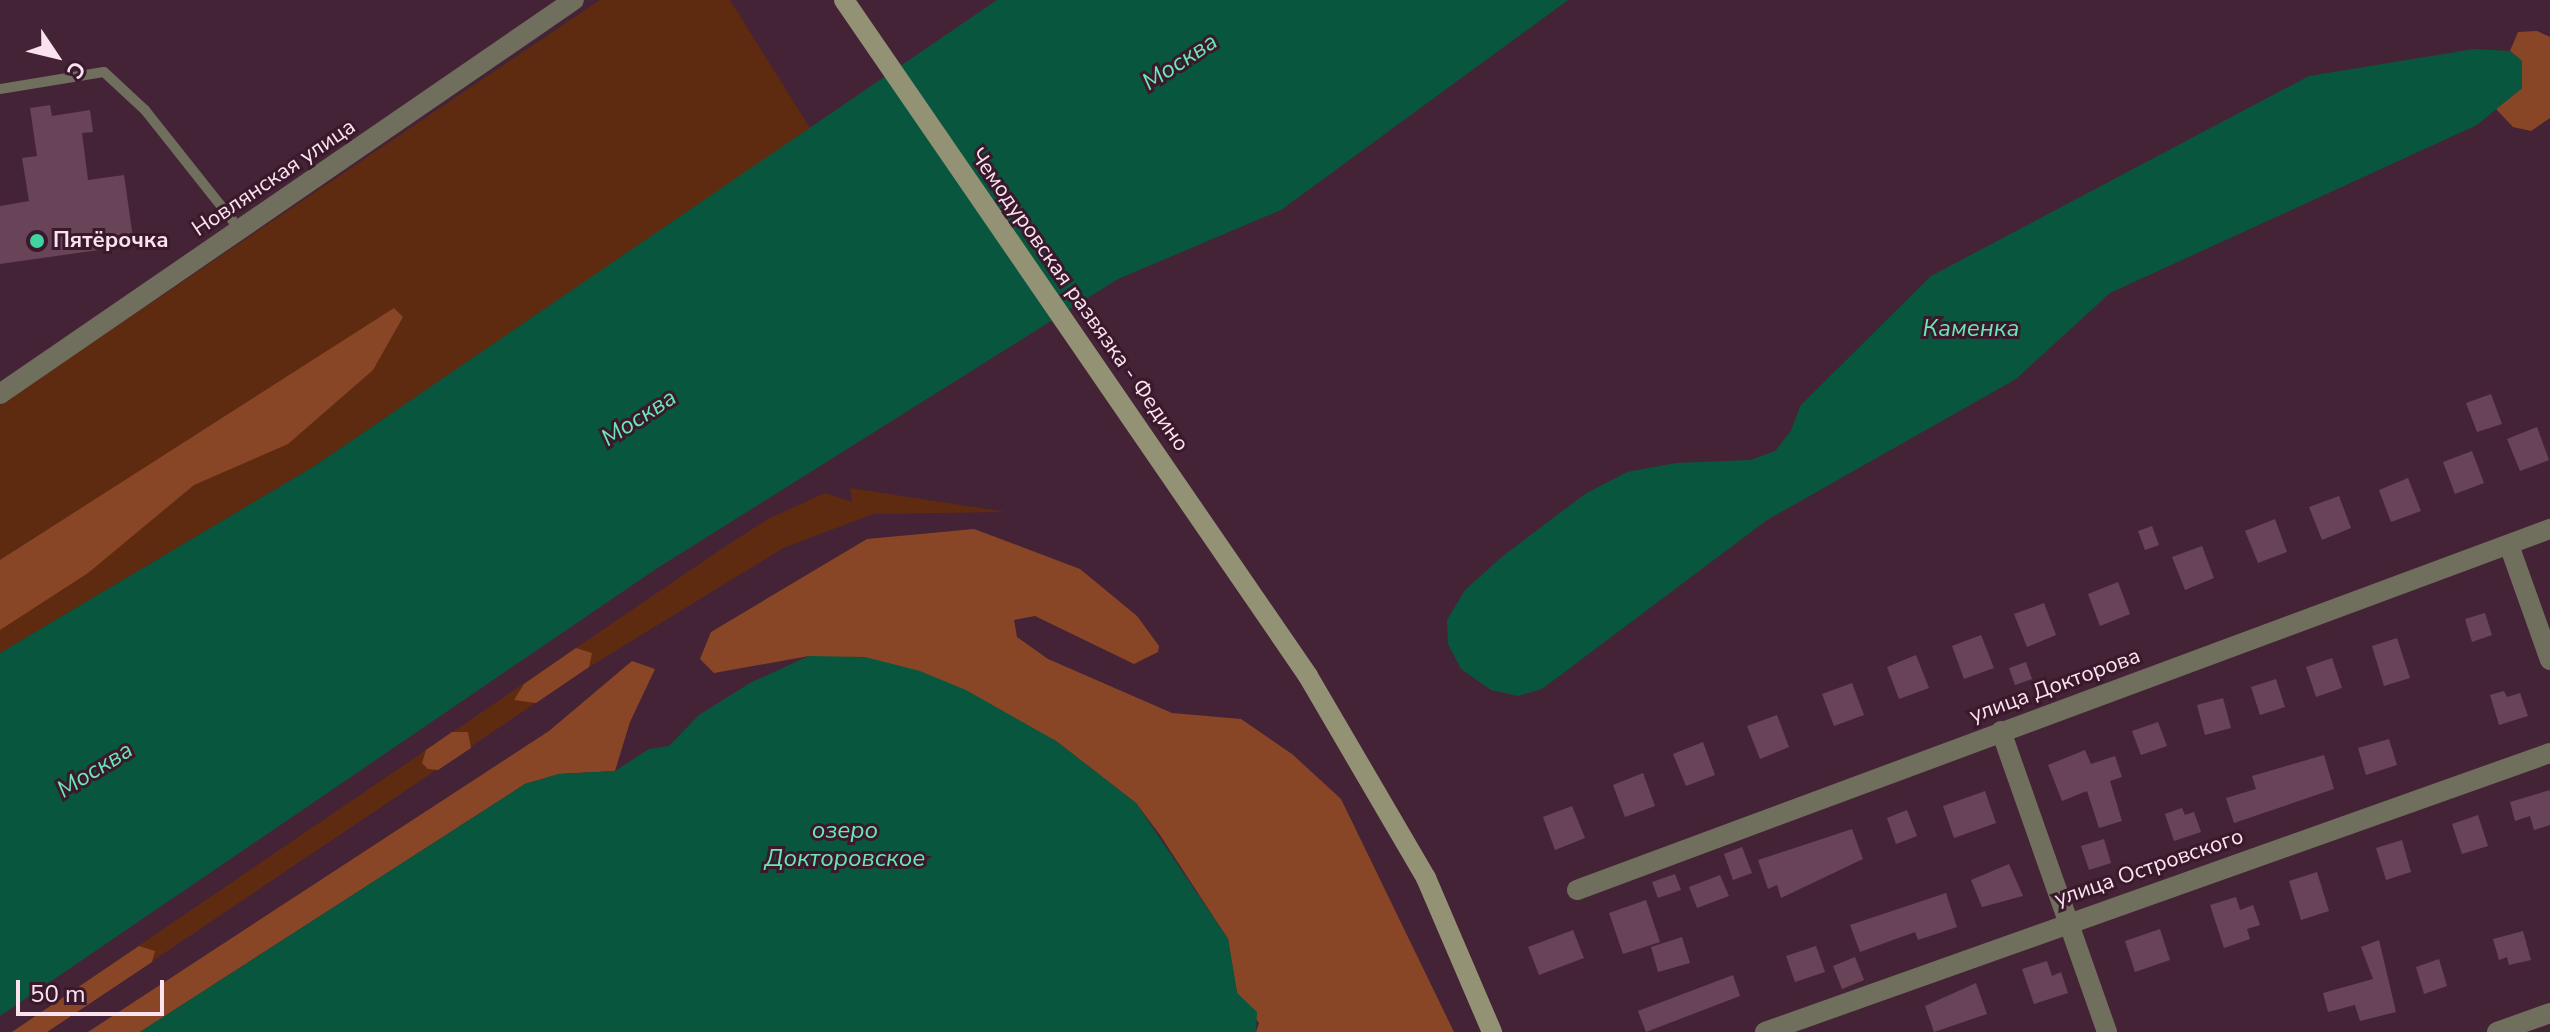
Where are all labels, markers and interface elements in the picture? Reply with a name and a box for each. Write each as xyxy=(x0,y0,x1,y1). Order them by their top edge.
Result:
north arrow xyxy=(16,16,96,96)
water label: Москва xyxy=(1137,27,1223,97)
text: С xyxy=(59,55,92,84)
street label: Новлянская улица xyxy=(187,114,361,242)
street label: Чемодуровская развязка - Федино xyxy=(964,143,1194,457)
place label: Пятёрочка xyxy=(53,228,168,254)
marker: Пятёрочка xyxy=(28,232,46,250)
water label: Каменка xyxy=(1923,315,2019,343)
water label: Москва xyxy=(596,383,682,453)
street label: улица Докторова xyxy=(1966,643,2144,729)
water label: Москва xyxy=(52,735,138,805)
water label: озеро Докторовское xyxy=(765,817,925,873)
street label: улица Островского xyxy=(2051,823,2247,913)
scale bar xyxy=(20,964,168,1014)
text: 50 m xyxy=(30,978,86,1010)

